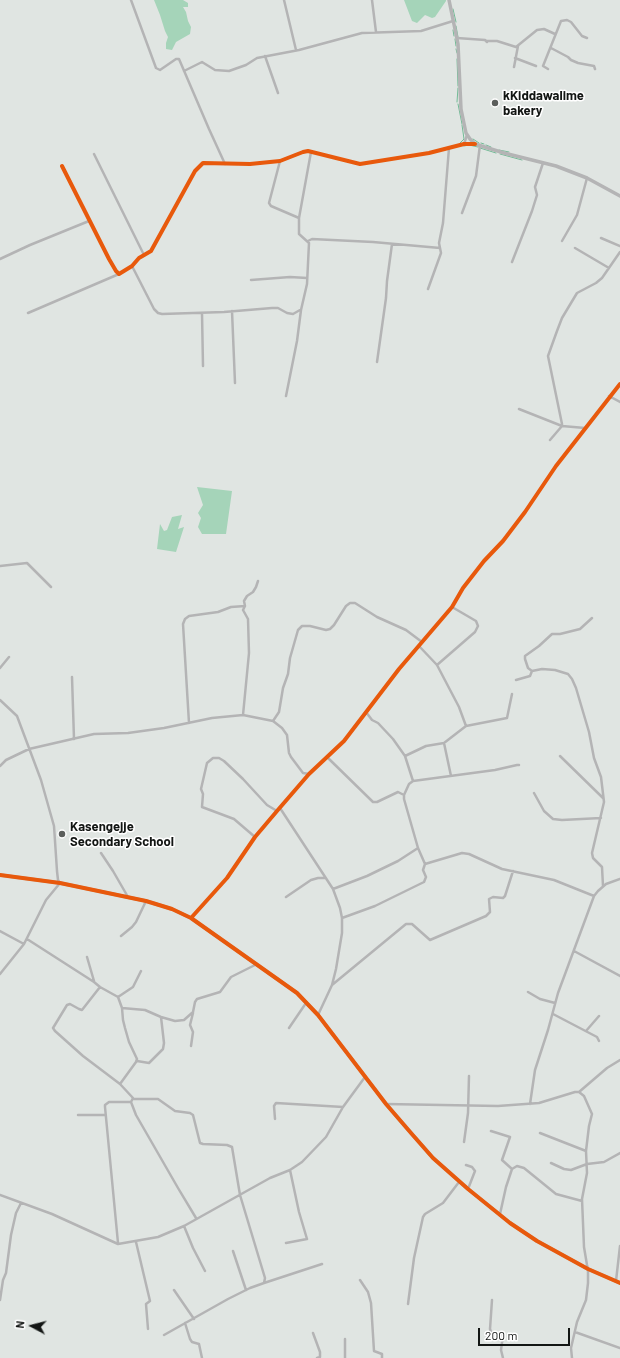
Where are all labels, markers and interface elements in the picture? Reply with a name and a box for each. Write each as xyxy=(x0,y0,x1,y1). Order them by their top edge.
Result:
place label: kKiddawalime bakery xyxy=(503,88,584,119)
marker: kKiddawalime bakery xyxy=(490,98,500,108)
place label: Kasengejje Secondary School xyxy=(70,819,174,850)
marker: Kasengejje Secondary School xyxy=(57,829,67,839)
north arrow xyxy=(12,1306,52,1346)
text: N xyxy=(13,1320,26,1329)
scale bar xyxy=(480,1320,572,1346)
text: 200 m xyxy=(485,1328,517,1342)

